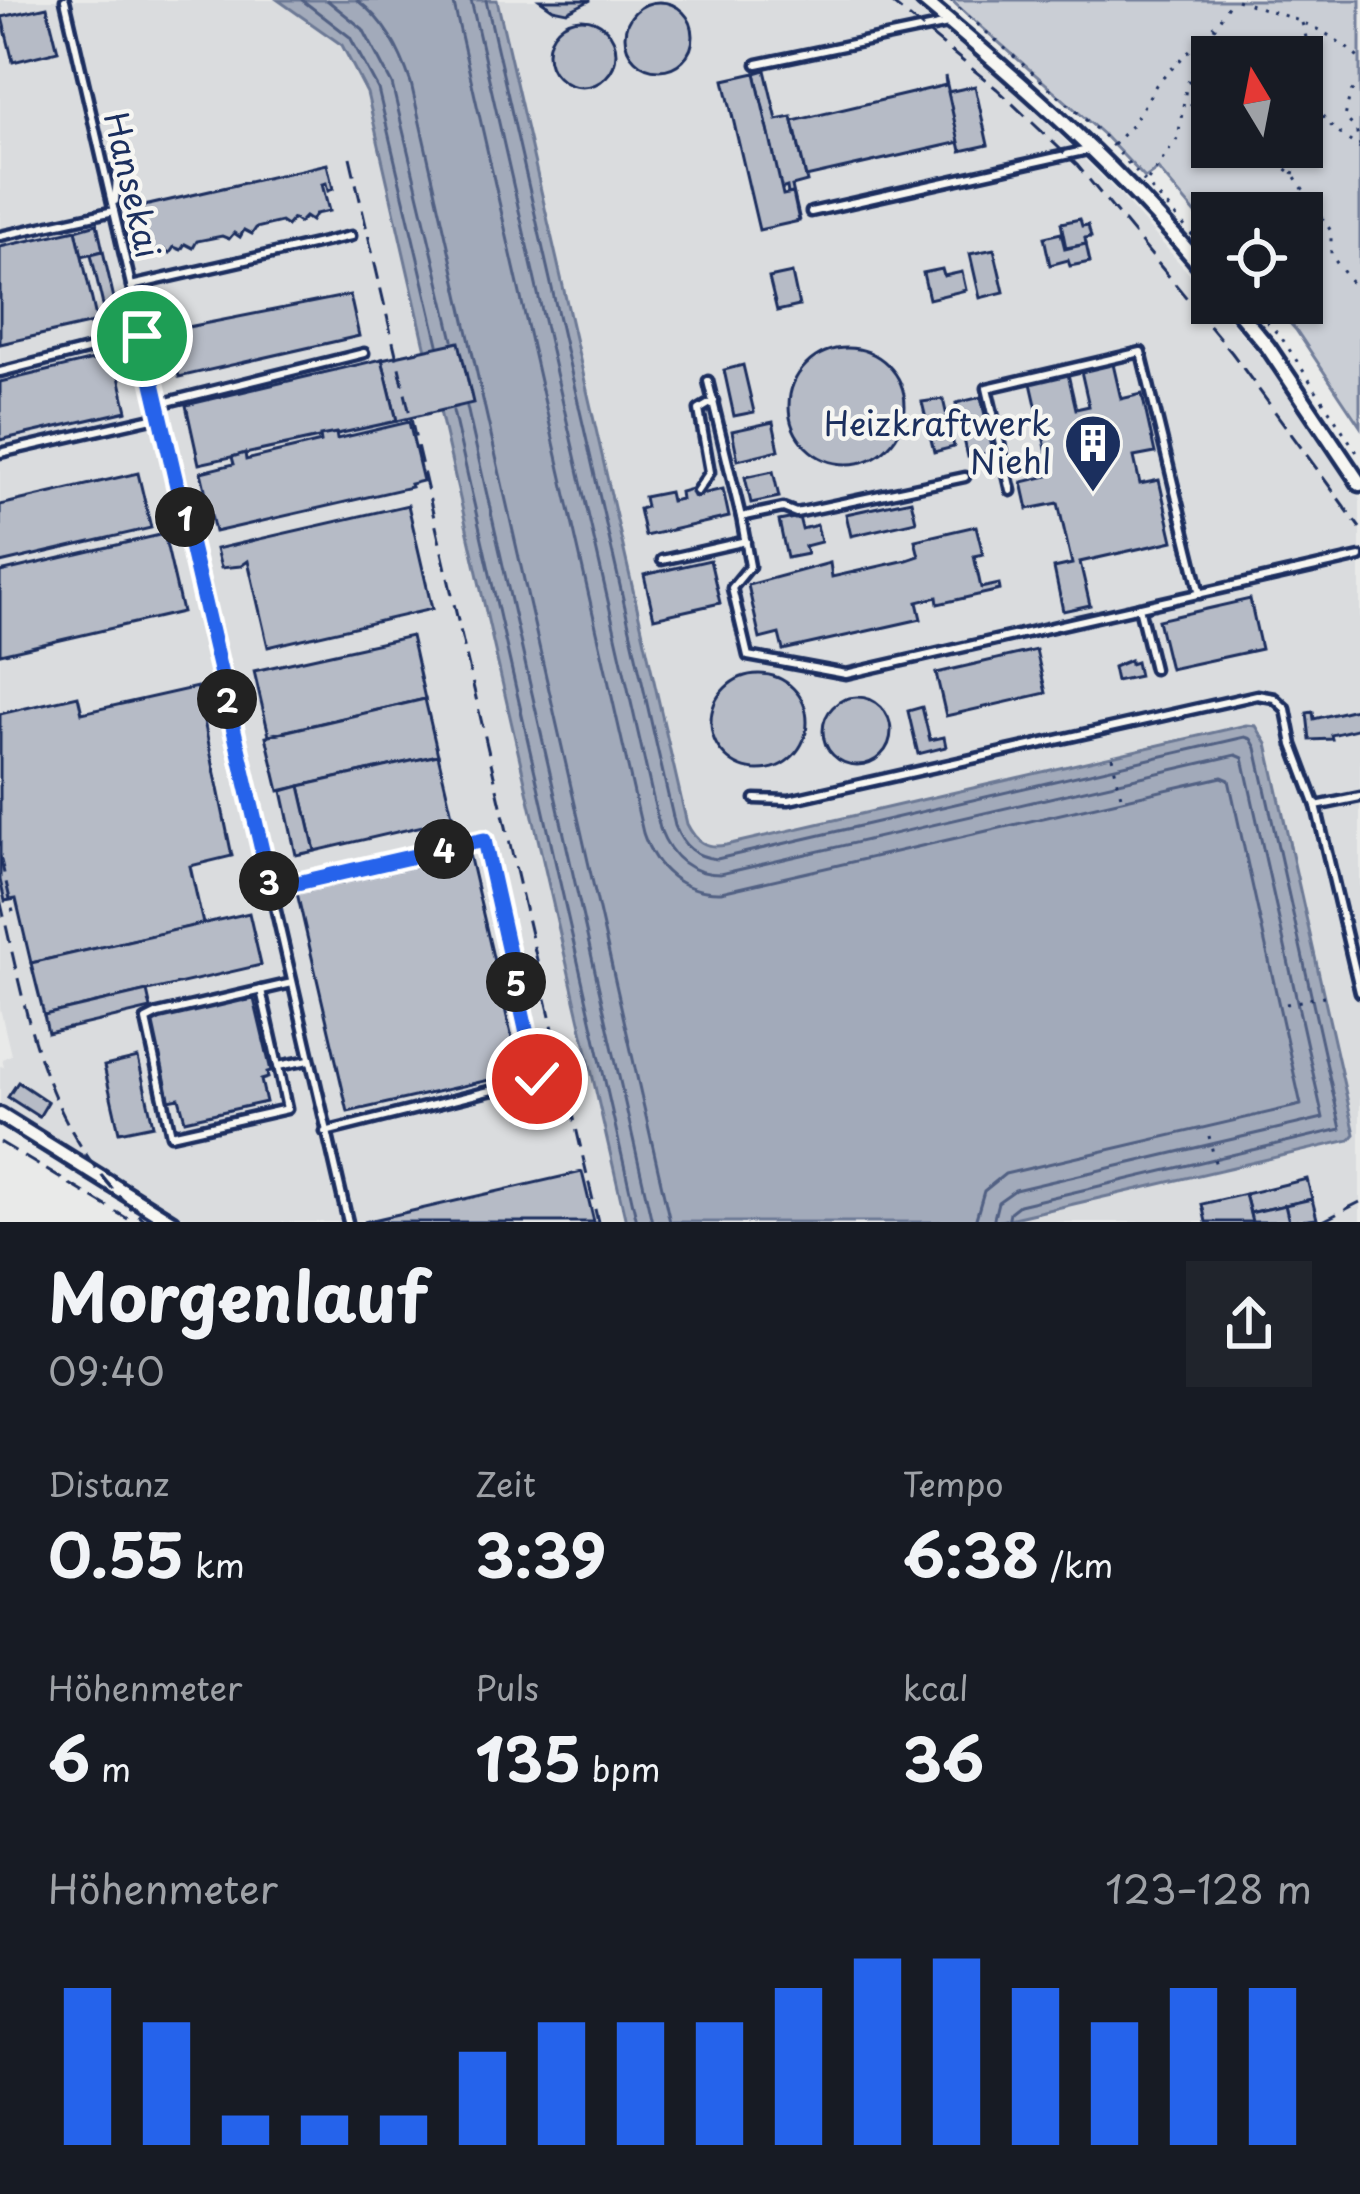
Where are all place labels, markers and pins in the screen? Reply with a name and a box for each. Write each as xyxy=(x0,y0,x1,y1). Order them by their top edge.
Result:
pin xyxy=(91,285,193,387)
place label: Heizkraftwerk Niehl xyxy=(824,397,1051,485)
building icon: Heizkraftwerk Niehl xyxy=(1062,412,1124,494)
pin: 1 xyxy=(155,487,215,547)
pin: 2 xyxy=(197,669,257,729)
pin: 4 xyxy=(414,819,474,879)
pin: 3 xyxy=(239,851,299,911)
pin: 5 xyxy=(486,952,546,1012)
pin xyxy=(486,1028,588,1130)

